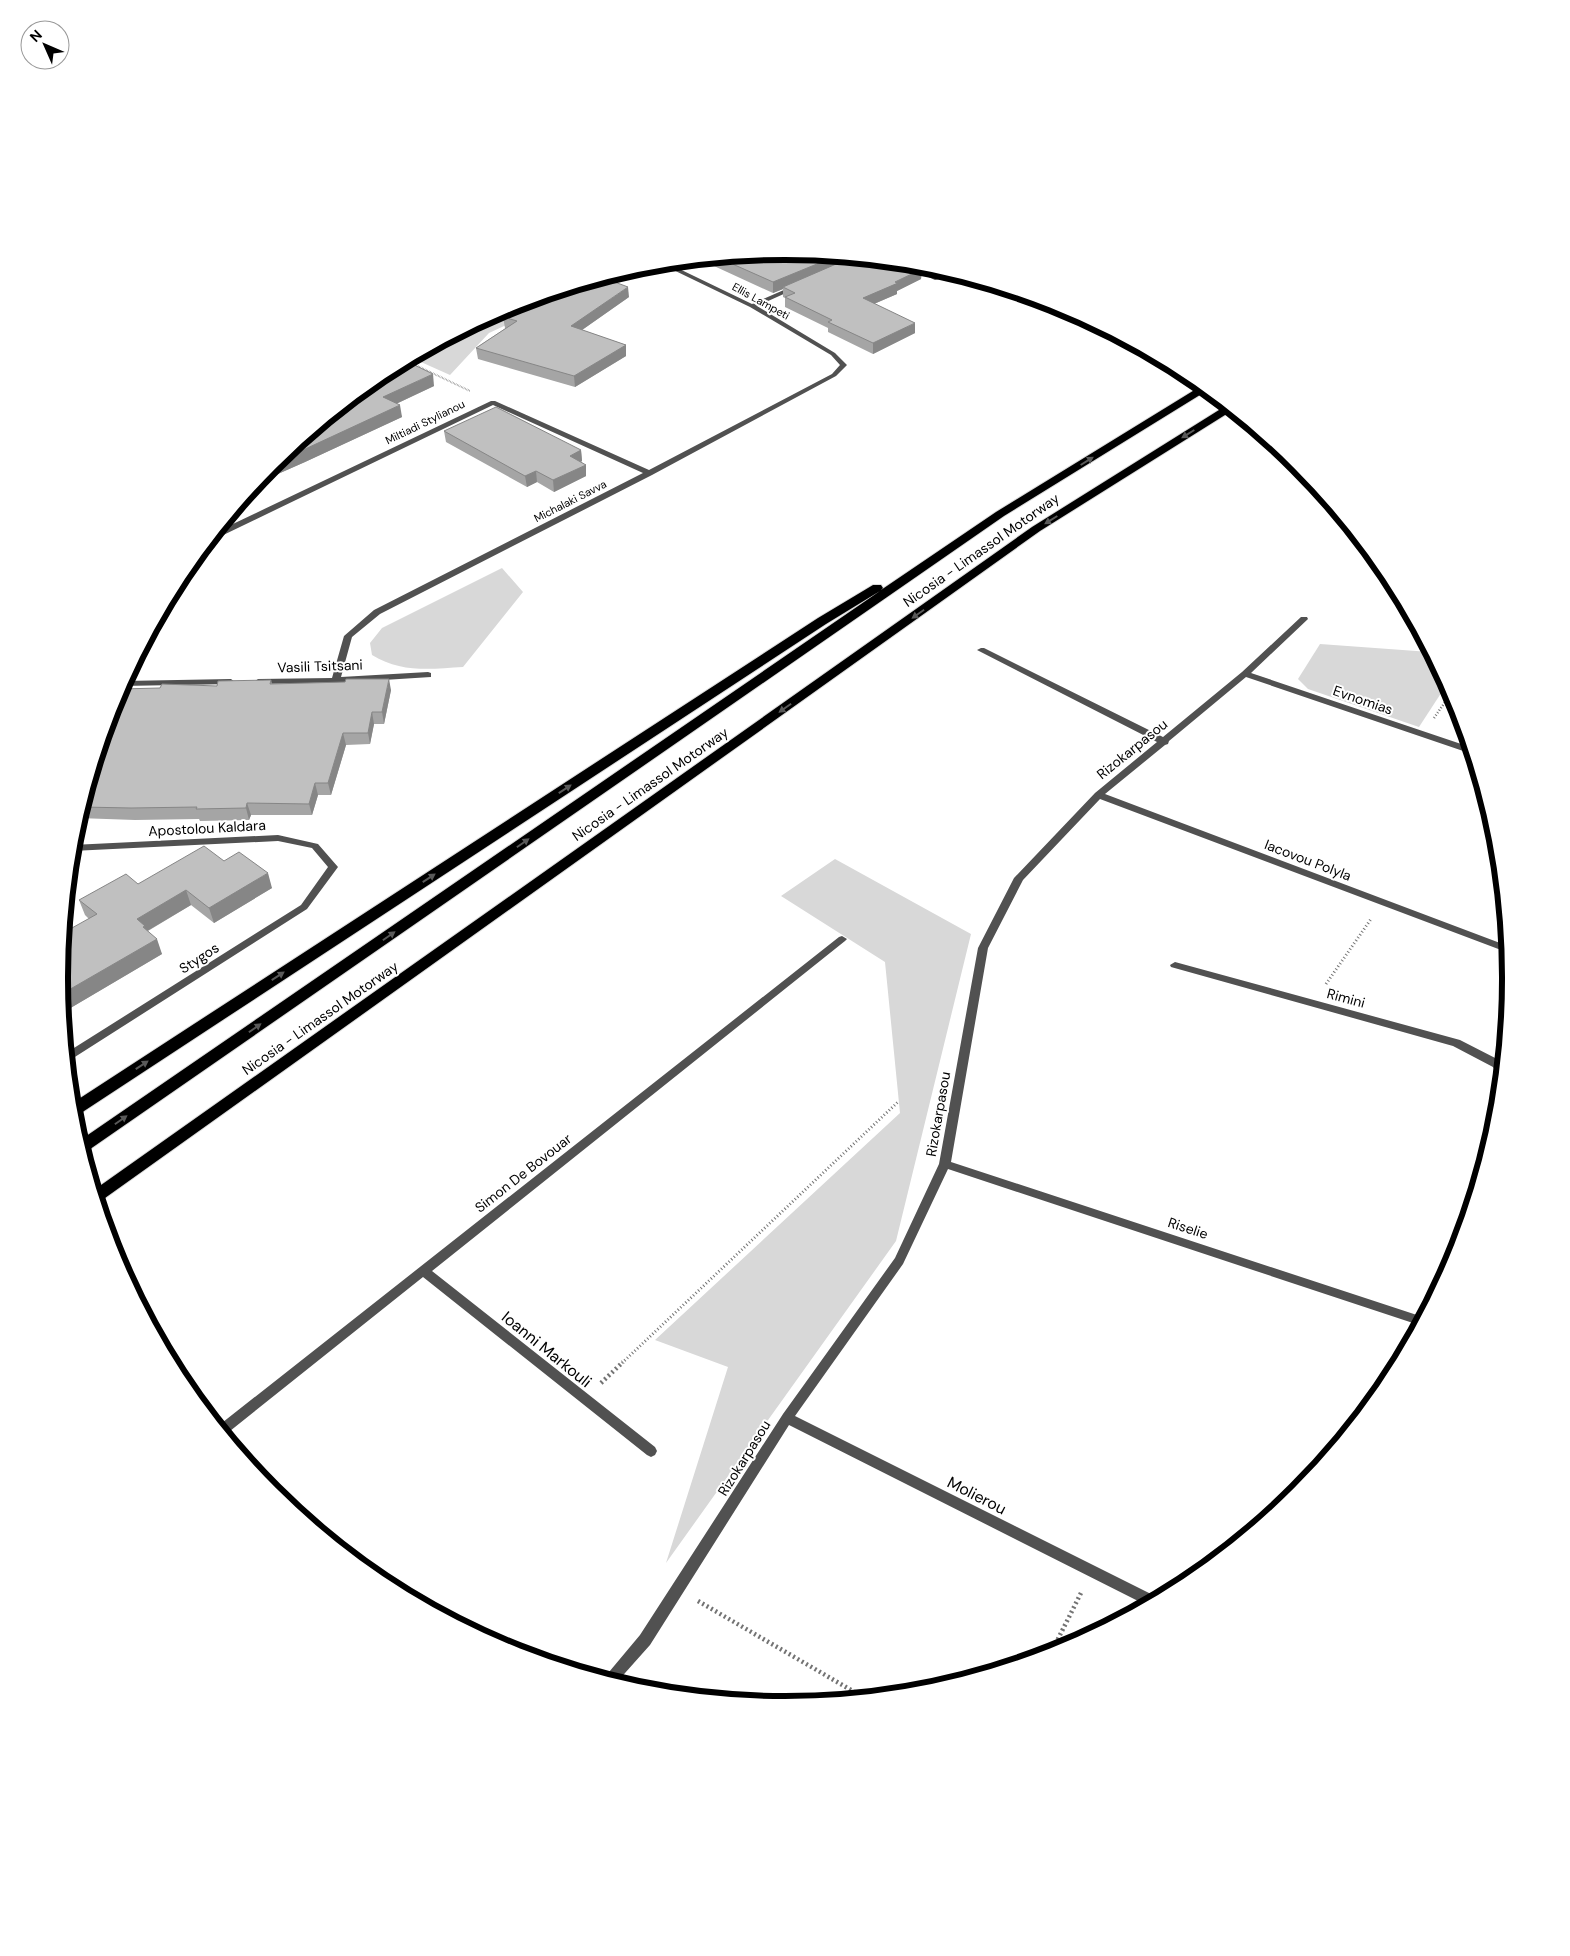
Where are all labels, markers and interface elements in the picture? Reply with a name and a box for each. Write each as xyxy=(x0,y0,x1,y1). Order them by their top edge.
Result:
north arrow xyxy=(20,20,70,70)
text: N xyxy=(26,26,46,46)
street label: Ellis Lampeti xyxy=(730,279,792,323)
street label: Miltiadi Stylianou xyxy=(383,397,467,447)
one-way arrow xyxy=(1182,429,1195,438)
one-way arrow xyxy=(1080,456,1093,465)
street label: Michalaki Savva xyxy=(531,477,609,525)
street label: Nicosia - Limassol Motorway xyxy=(899,489,1063,611)
one-way arrow xyxy=(1044,516,1057,525)
one-way arrow xyxy=(911,609,925,619)
street label: Vasili Tsitsani xyxy=(277,656,363,676)
street label: Evnomias xyxy=(1331,681,1395,719)
one-way arrow xyxy=(778,703,792,713)
street label: Rizokarpasou xyxy=(1093,715,1171,783)
street label: Nicosia - Limassol Motorway xyxy=(568,723,732,845)
one-way arrow xyxy=(558,784,571,794)
street label: Apostolou Kaldara xyxy=(148,816,266,840)
street label: Iacovou Polyla xyxy=(1262,835,1354,885)
one-way arrow xyxy=(516,838,529,848)
one-way arrow xyxy=(422,873,435,883)
one-way arrow xyxy=(382,931,396,941)
street label: Stygos xyxy=(176,939,222,977)
street label: Nicosia - Limassol Motorway xyxy=(238,957,402,1079)
one-way arrow xyxy=(271,971,285,981)
street label: Rimini xyxy=(1325,984,1367,1012)
one-way arrow xyxy=(248,1023,262,1033)
one-way arrow xyxy=(135,1060,149,1070)
street label: Rizokarpasou xyxy=(922,1070,954,1158)
one-way arrow xyxy=(115,1115,128,1125)
street label: Simon De Bovouar xyxy=(471,1130,575,1216)
street label: Riselie xyxy=(1166,1213,1210,1243)
street label: Ioanni Markouli xyxy=(497,1307,596,1392)
street label: Rizokarpasou xyxy=(714,1417,774,1499)
street label: Molierou xyxy=(944,1472,1010,1519)

